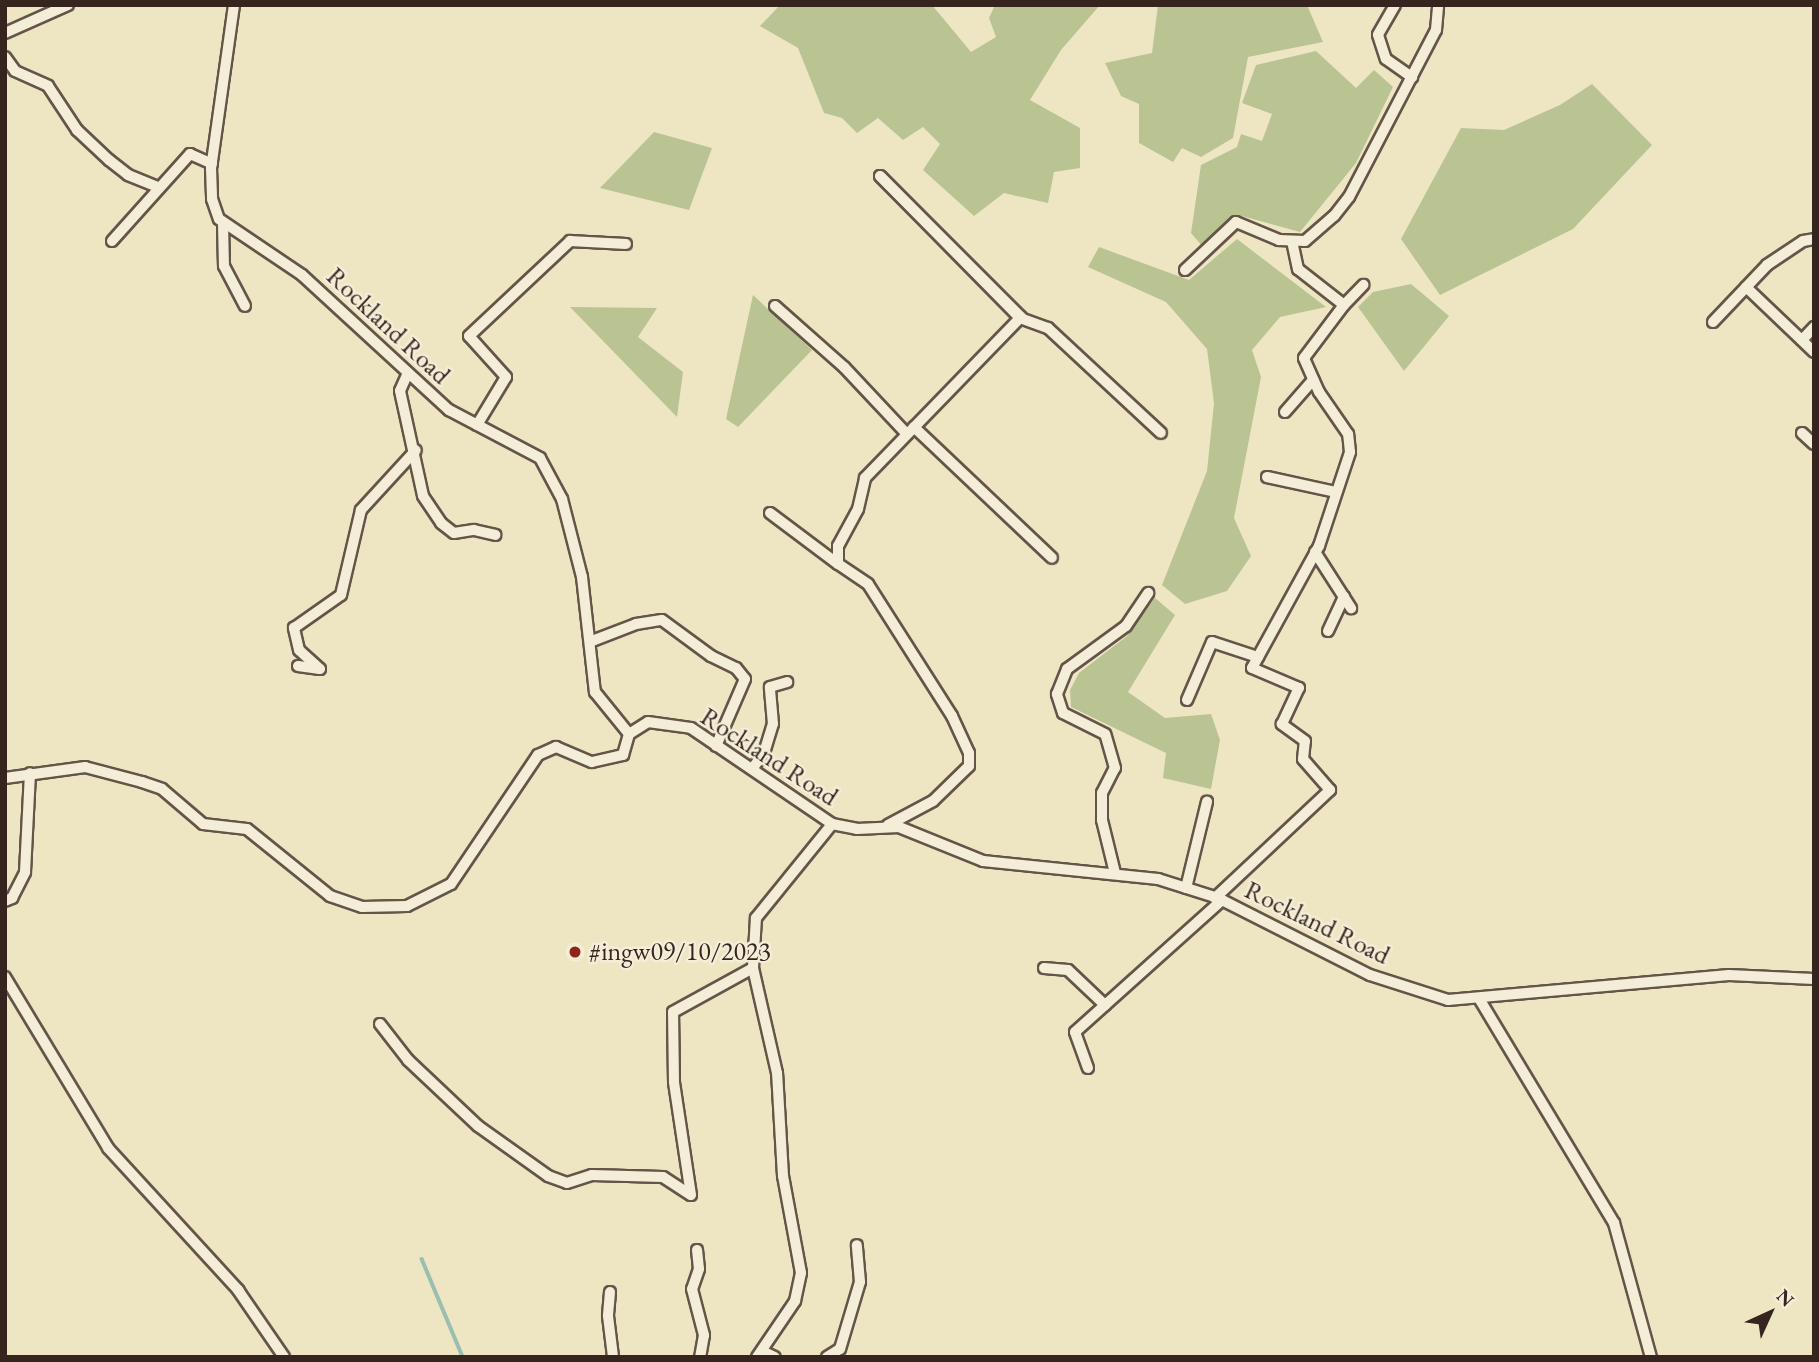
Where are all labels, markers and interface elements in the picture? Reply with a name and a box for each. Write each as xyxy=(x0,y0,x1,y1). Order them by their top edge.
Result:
street label: Rockland Road xyxy=(320,261,456,391)
street label: Rockland Road xyxy=(695,701,843,813)
street label: Rockland Road xyxy=(1239,875,1395,971)
place label: #ingw09/10/2023 xyxy=(589,936,771,968)
marker: #ingw09/10/2023 xyxy=(567,944,583,960)
north arrow xyxy=(1735,1278,1805,1348)
text: N xyxy=(1771,1284,1799,1312)

